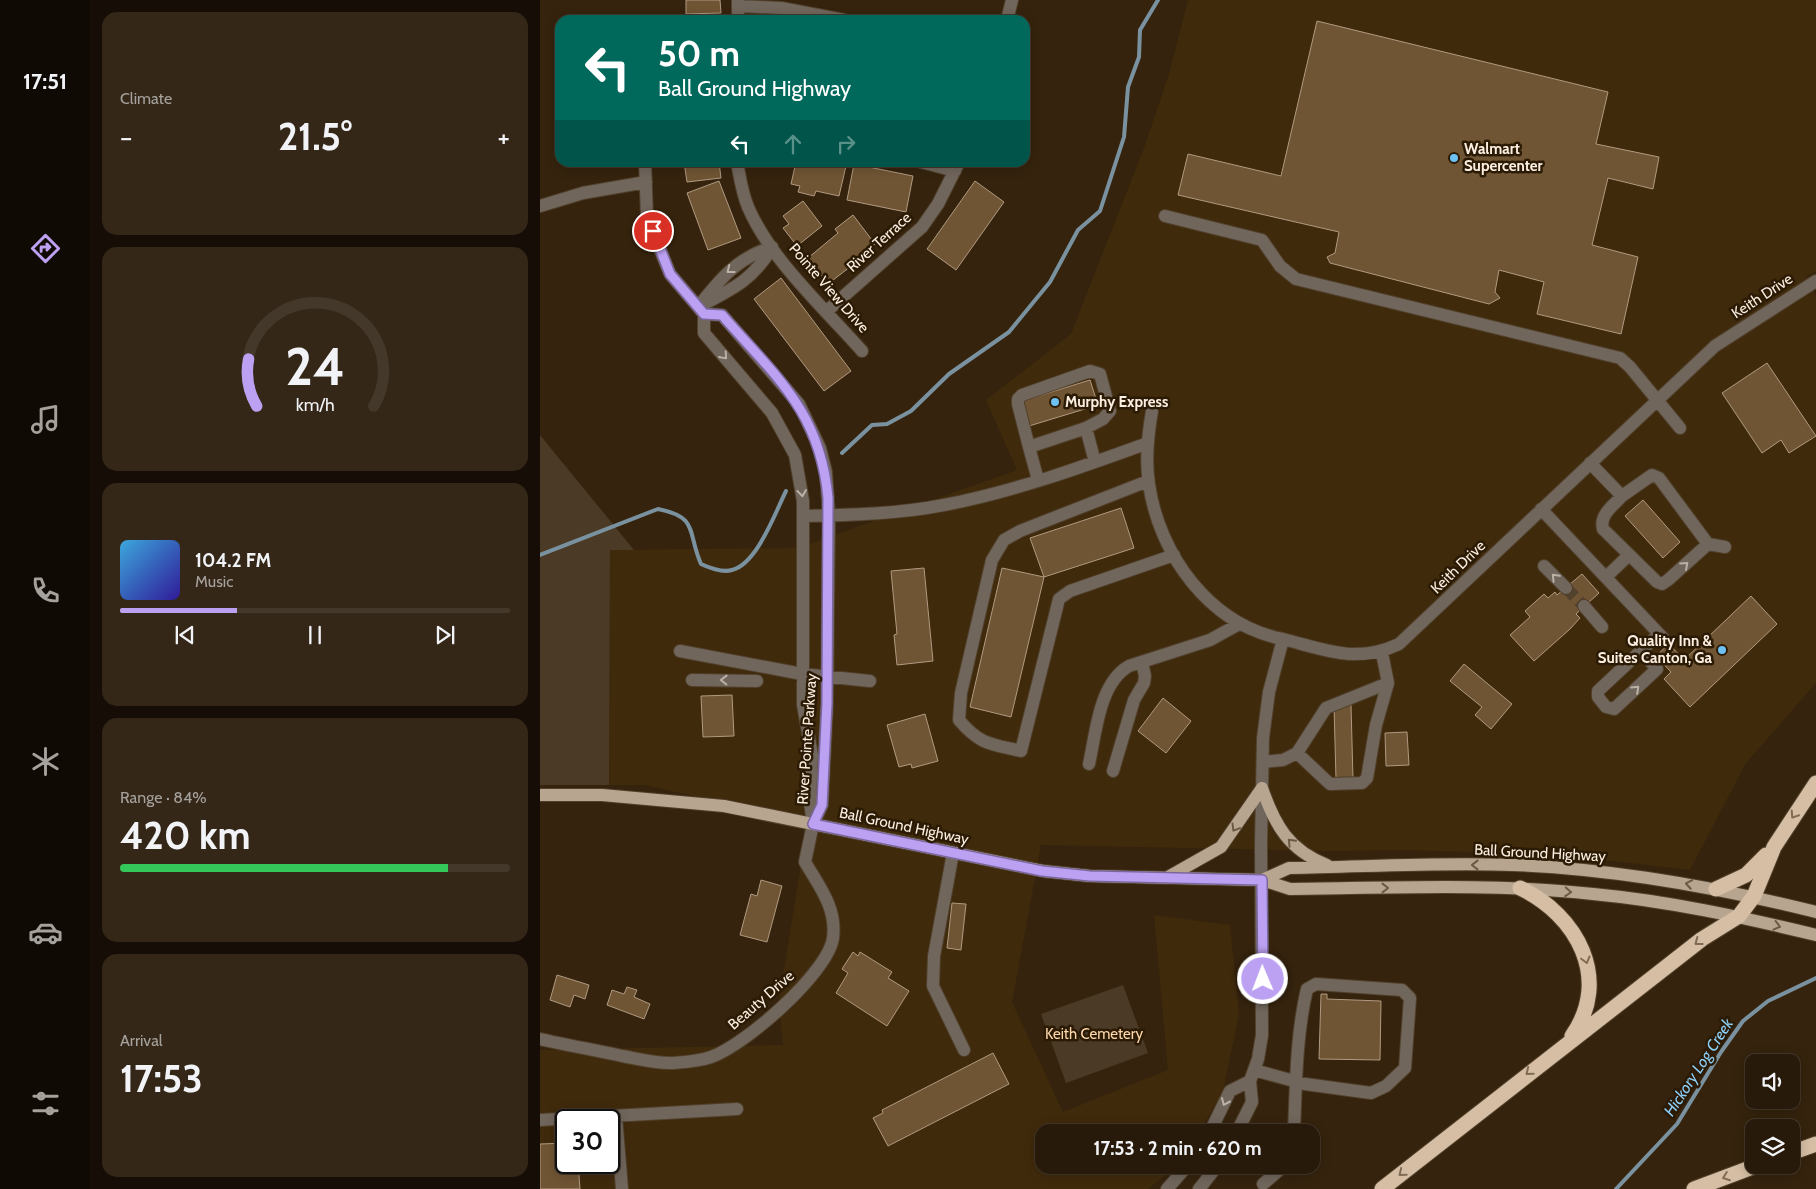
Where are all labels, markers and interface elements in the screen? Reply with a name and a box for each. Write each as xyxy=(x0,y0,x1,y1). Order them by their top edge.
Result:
text: 50 m xyxy=(658,32,740,75)
icon: left xyxy=(575,35,640,100)
text: 17:51 xyxy=(23,68,67,95)
text: Ball Ground Highway xyxy=(658,75,851,102)
text: Climate xyxy=(120,89,172,108)
text: 21.5° xyxy=(278,113,352,160)
text: − xyxy=(120,120,132,154)
text: + xyxy=(498,120,510,154)
icon: left xyxy=(726,130,754,158)
icon: ahead xyxy=(779,130,807,158)
icon: right xyxy=(832,130,860,158)
place label: Walmart Supercenter xyxy=(1464,140,1543,175)
marker: Walmart Supercenter xyxy=(1448,152,1460,164)
street label: River Terrace xyxy=(843,208,915,276)
pin xyxy=(632,210,674,252)
icon: arrive xyxy=(639,217,667,245)
icon: directions xyxy=(28,231,63,266)
street label: Pointe View Drive xyxy=(785,240,873,337)
one-way arrow xyxy=(727,265,736,273)
street label: Keith Drive xyxy=(1728,269,1796,322)
text: 24 xyxy=(285,335,345,398)
one-way arrow xyxy=(718,350,727,359)
place label: Murphy Express xyxy=(1065,393,1168,411)
text: km/h xyxy=(295,394,335,415)
marker: Murphy Express xyxy=(1049,396,1061,408)
icon: music xyxy=(28,402,63,437)
one-way arrow xyxy=(796,490,807,498)
street label: Keith Drive xyxy=(1427,536,1489,597)
text: 104.2 FM xyxy=(195,549,271,572)
one-way arrow xyxy=(1680,561,1689,570)
text: Music xyxy=(195,572,233,591)
icon: phone xyxy=(28,573,63,608)
one-way arrow xyxy=(1552,573,1561,582)
icon: previous xyxy=(171,621,199,649)
icon: pause xyxy=(301,621,329,649)
icon: next xyxy=(431,621,459,649)
place label: Quality Inn & Suites Canton, Ga xyxy=(1598,632,1713,667)
marker: Quality Inn & Suites Canton, Ga xyxy=(1716,644,1728,656)
street label: River Pointe Parkway xyxy=(793,672,821,805)
one-way arrow xyxy=(720,675,728,686)
one-way arrow xyxy=(1630,686,1639,695)
icon: climate xyxy=(28,744,63,779)
text: Range · 84% xyxy=(120,788,207,807)
street label: Ball Ground Highway xyxy=(838,804,971,849)
one-way arrow xyxy=(1791,809,1800,818)
text: 420 km xyxy=(120,812,251,859)
one-way arrow xyxy=(1231,823,1241,832)
one-way arrow xyxy=(1288,839,1297,848)
street label: Ball Ground Highway xyxy=(1474,841,1607,865)
one-way arrow xyxy=(1471,860,1478,870)
one-way arrow xyxy=(1685,880,1693,890)
one-way arrow xyxy=(1382,883,1389,893)
one-way arrow xyxy=(1565,886,1573,897)
icon: car xyxy=(28,915,63,950)
one-way arrow xyxy=(1773,920,1782,931)
one-way arrow xyxy=(1694,936,1703,945)
position arrow xyxy=(1236,952,1288,1004)
one-way arrow xyxy=(1580,956,1590,964)
street label: Beauty Drive xyxy=(724,966,798,1033)
water label: Hickory Log Creek xyxy=(1660,1014,1738,1120)
park label: Keith Cemetery xyxy=(1045,1025,1143,1043)
text: Arrival xyxy=(120,1031,163,1050)
map controls xyxy=(1745,1054,1800,1174)
button: sound xyxy=(1745,1054,1800,1109)
text: 17:53 xyxy=(120,1055,203,1102)
one-way arrow xyxy=(1526,1067,1535,1075)
icon: filters xyxy=(28,1086,63,1121)
one-way arrow xyxy=(1221,1097,1232,1106)
speed limit sign: 30 xyxy=(555,1109,620,1174)
button: layers xyxy=(1745,1119,1800,1174)
text: 17:53 · 2 min · 620 m xyxy=(1093,1137,1262,1160)
one-way arrow xyxy=(1399,1168,1408,1176)
one-way arrow xyxy=(1722,1171,1731,1181)

